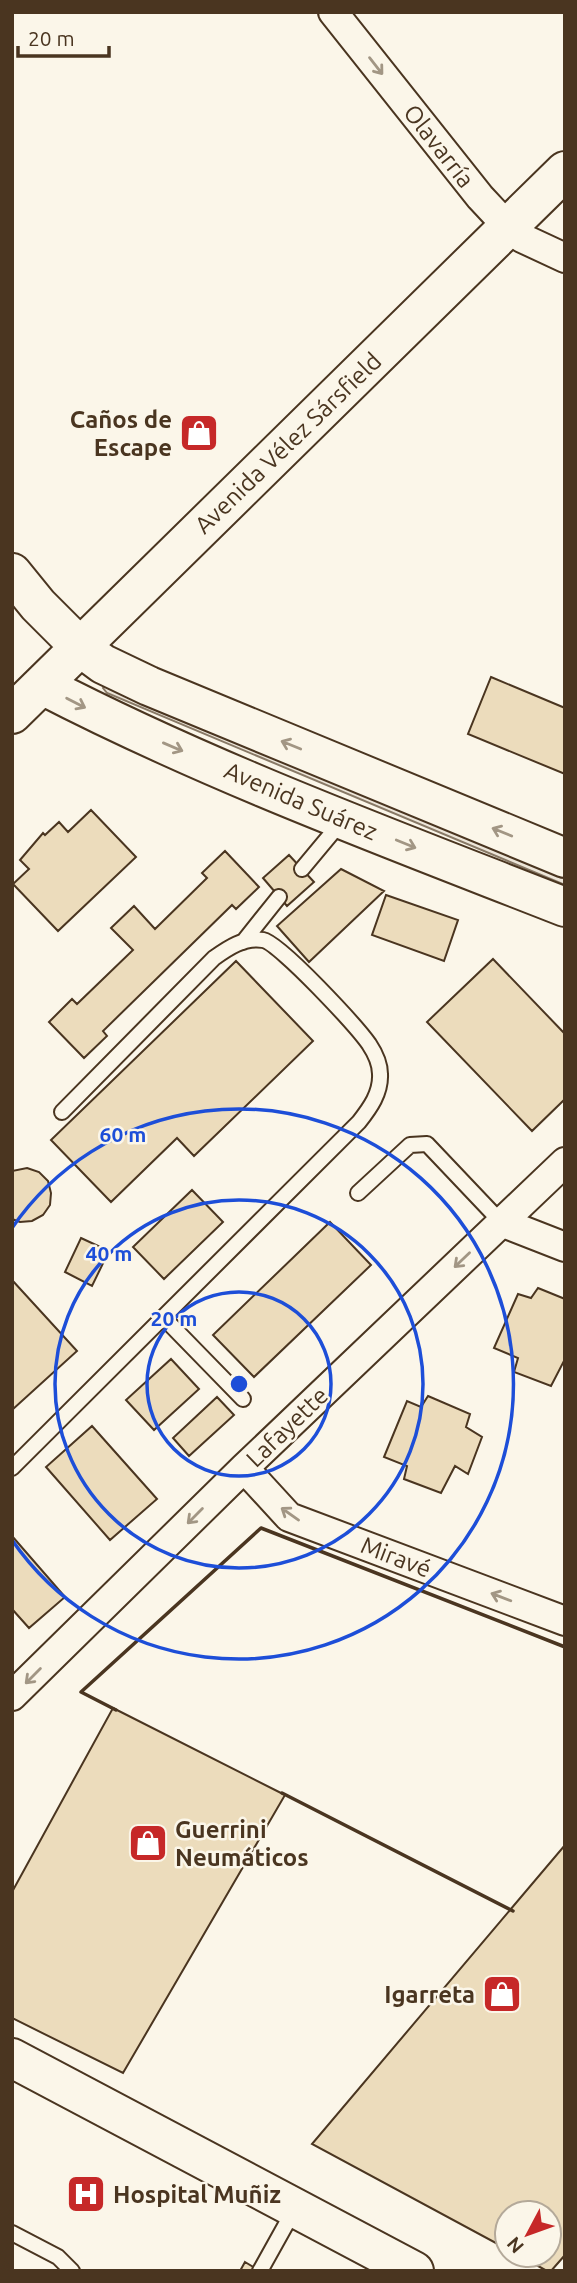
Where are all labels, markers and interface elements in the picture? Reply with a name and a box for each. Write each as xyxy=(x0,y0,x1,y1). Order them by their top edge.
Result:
scale bar xyxy=(18,14,108,58)
text: 20 m xyxy=(28,26,75,50)
one-way arrow xyxy=(368,56,383,74)
street label: Olavarría xyxy=(398,99,480,193)
street label: Avenida Vélez Sársfield xyxy=(189,347,387,539)
place label: Caños de Escape xyxy=(70,406,172,461)
shop icon: Caños de Escape xyxy=(178,412,220,454)
one-way arrow xyxy=(65,697,86,710)
one-way arrow xyxy=(281,738,303,751)
one-way arrow xyxy=(162,741,183,754)
street label: Avenida Suárez xyxy=(220,757,382,845)
one-way arrow xyxy=(491,824,513,837)
one-way arrow xyxy=(394,839,416,852)
text: 60 m xyxy=(100,1122,146,1146)
text: 40 m xyxy=(86,1241,132,1265)
one-way arrow xyxy=(454,1251,471,1268)
text: 20 m xyxy=(151,1306,197,1330)
centre of rings xyxy=(227,1372,251,1396)
street label: Lafayette xyxy=(241,1382,333,1472)
one-way arrow xyxy=(187,1507,204,1524)
one-way arrow xyxy=(280,1507,299,1522)
street label: Miravé xyxy=(357,1531,435,1583)
one-way arrow xyxy=(490,1589,512,1602)
one-way arrow xyxy=(25,1667,42,1684)
place label: Guerrini Neumáticos xyxy=(175,1816,309,1871)
shop icon: Guerrini Neumáticos xyxy=(127,1822,169,1864)
shop icon: Igarreta xyxy=(481,1973,523,2015)
place label: Igarreta xyxy=(384,1981,475,2008)
hospital icon: Hospital Muñiz xyxy=(65,2173,107,2215)
place label: Hospital Muñiz xyxy=(113,2181,281,2208)
north arrow xyxy=(493,2199,563,2269)
text: N xyxy=(502,2233,528,2258)

